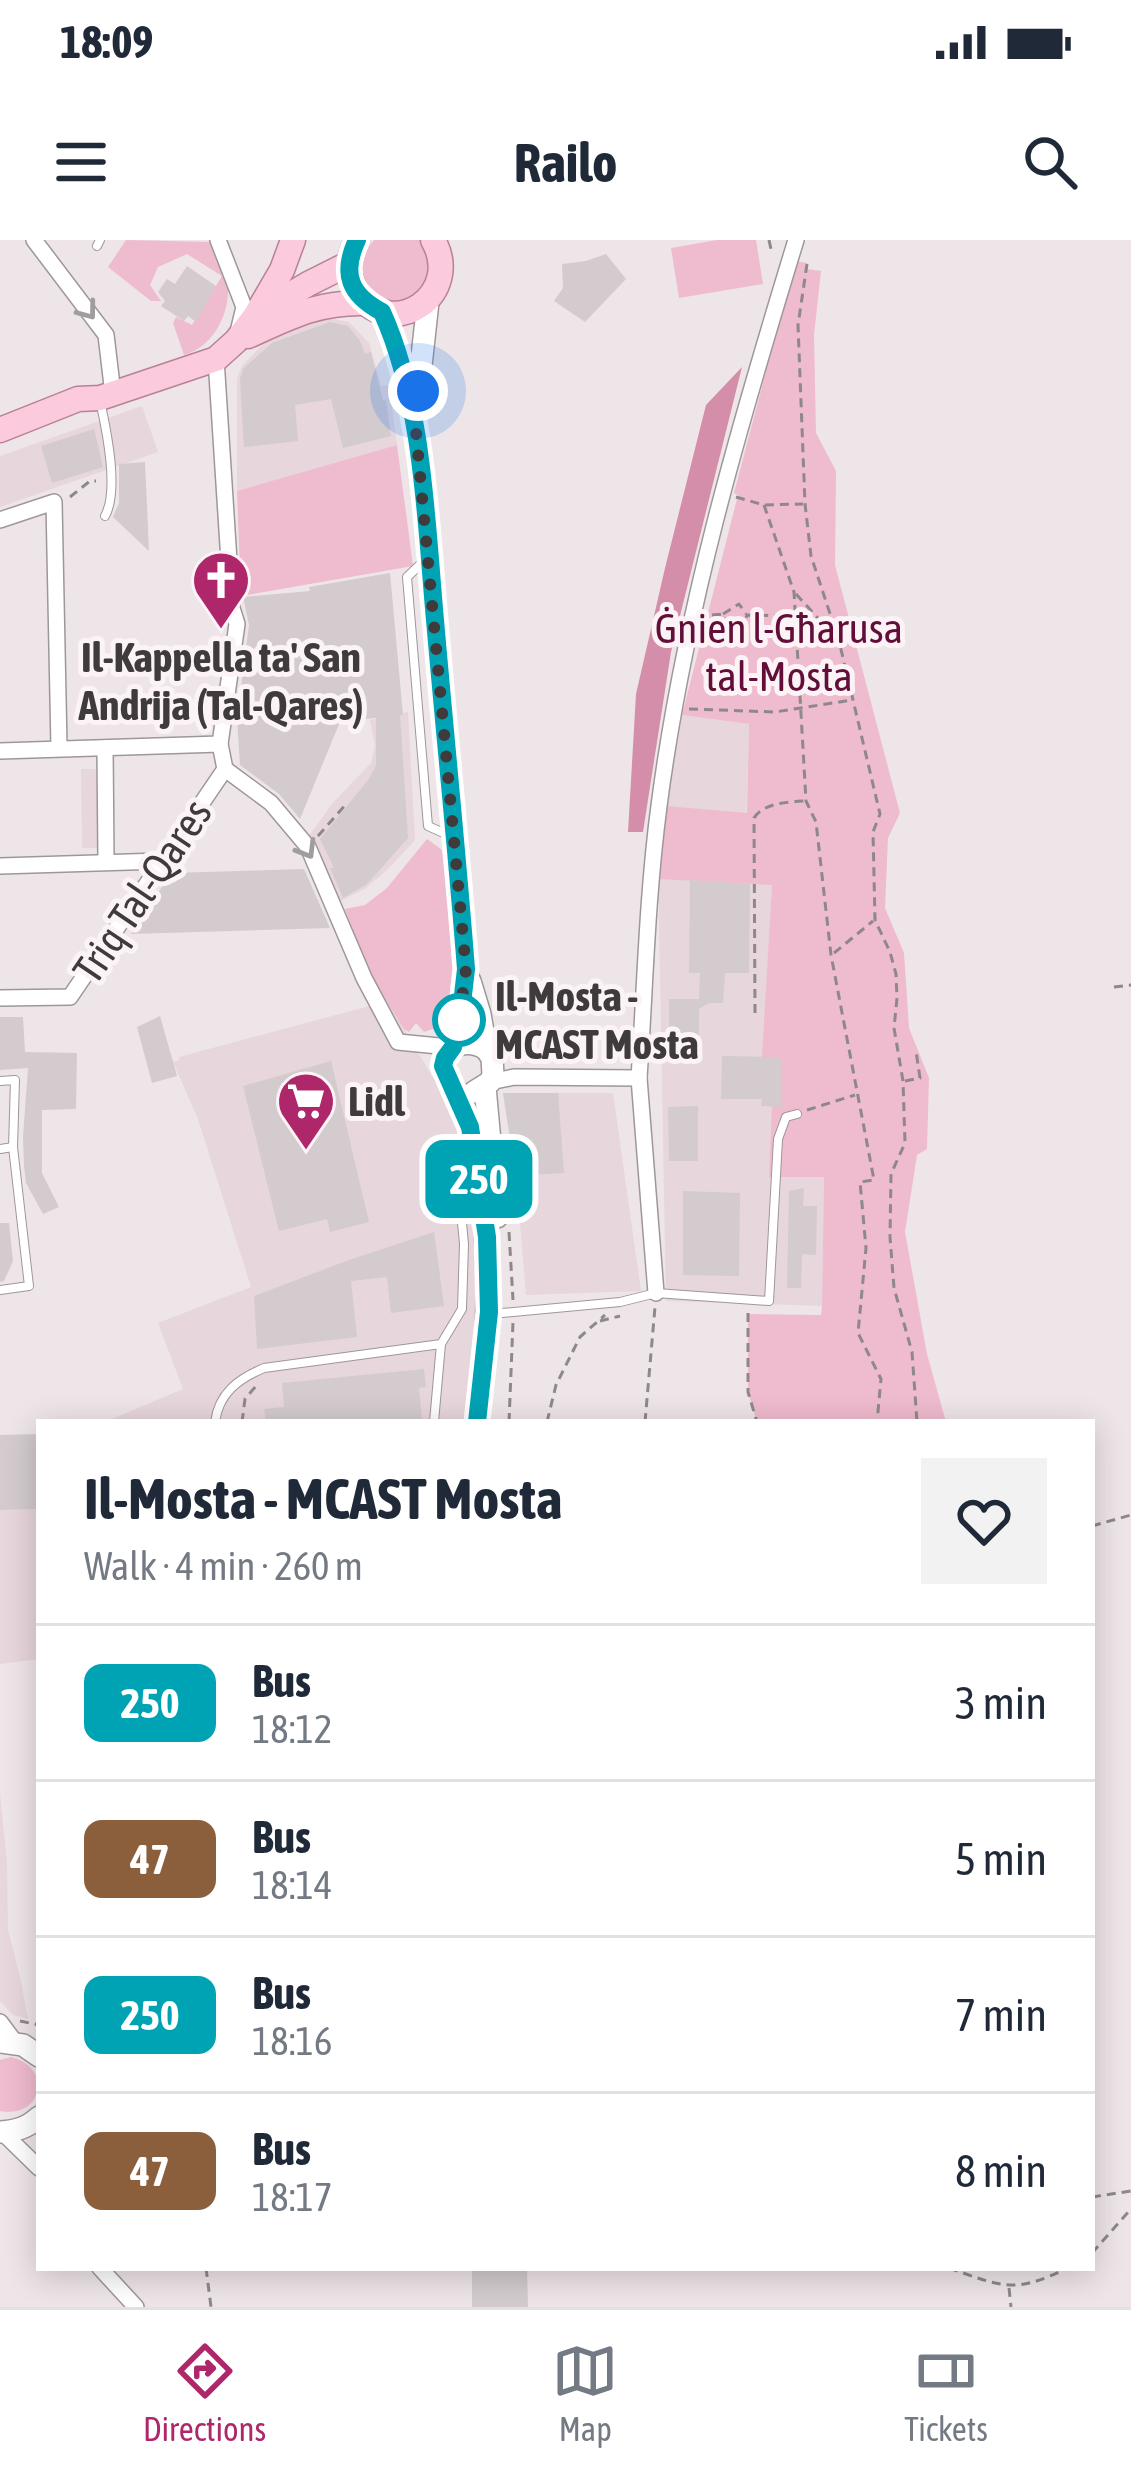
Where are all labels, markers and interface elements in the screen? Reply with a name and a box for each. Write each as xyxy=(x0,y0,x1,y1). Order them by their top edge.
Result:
text: 18:09 xyxy=(60,16,154,68)
icon: menu xyxy=(48,129,114,195)
icon: search xyxy=(1017,129,1083,195)
text: Railo xyxy=(514,132,617,193)
one-way arrow xyxy=(74,297,95,319)
your location xyxy=(388,361,448,421)
church icon: Il-Kappella ta' San Andrija (Tal-Qares) xyxy=(190,549,252,631)
park label: Ġnien l-Għarusa tal-Mosta xyxy=(655,604,903,700)
place label: Il-Kappella ta' San Andrija (Tal-Qares) xyxy=(77,633,364,729)
street label: Triq Tal-Qares xyxy=(63,790,221,992)
one-way arrow xyxy=(293,837,315,859)
place label: Il-Mosta - MCAST Mosta xyxy=(495,972,699,1068)
marker: Il-Mosta - MCAST Mosta xyxy=(434,995,484,1045)
supermarket icon: Lidl xyxy=(275,1070,337,1152)
place label: Lidl xyxy=(348,1077,406,1125)
line badge: 250 xyxy=(410,1140,548,1218)
text: 250 xyxy=(449,1155,509,1203)
button: heart xyxy=(921,1458,1047,1584)
text: Il-Mosta - MCAST Mosta xyxy=(84,1466,562,1531)
text: Walk · 4 min · 260 m xyxy=(84,1544,363,1588)
text: Bus xyxy=(252,1655,311,1707)
text: 3 min xyxy=(955,1677,1047,1729)
text: 250 xyxy=(120,1679,180,1727)
text: 18:12 xyxy=(252,1707,332,1751)
text: Bus xyxy=(252,1811,311,1863)
text: 5 min xyxy=(955,1833,1047,1885)
text: 47 xyxy=(130,1835,170,1883)
text: 18:14 xyxy=(252,1863,332,1907)
text: Bus xyxy=(252,1967,311,2019)
text: 7 min xyxy=(955,1989,1047,2041)
text: 250 xyxy=(120,1991,180,2039)
text: 18:16 xyxy=(252,2019,332,2063)
text: Bus xyxy=(252,2123,311,2175)
text: 8 min xyxy=(955,2145,1047,2197)
text: 47 xyxy=(130,2147,170,2195)
text: 18:17 xyxy=(252,2175,332,2219)
tab: Directions xyxy=(143,2338,266,2448)
tab: Map xyxy=(552,2338,618,2448)
tab: Tickets xyxy=(904,2338,988,2448)

